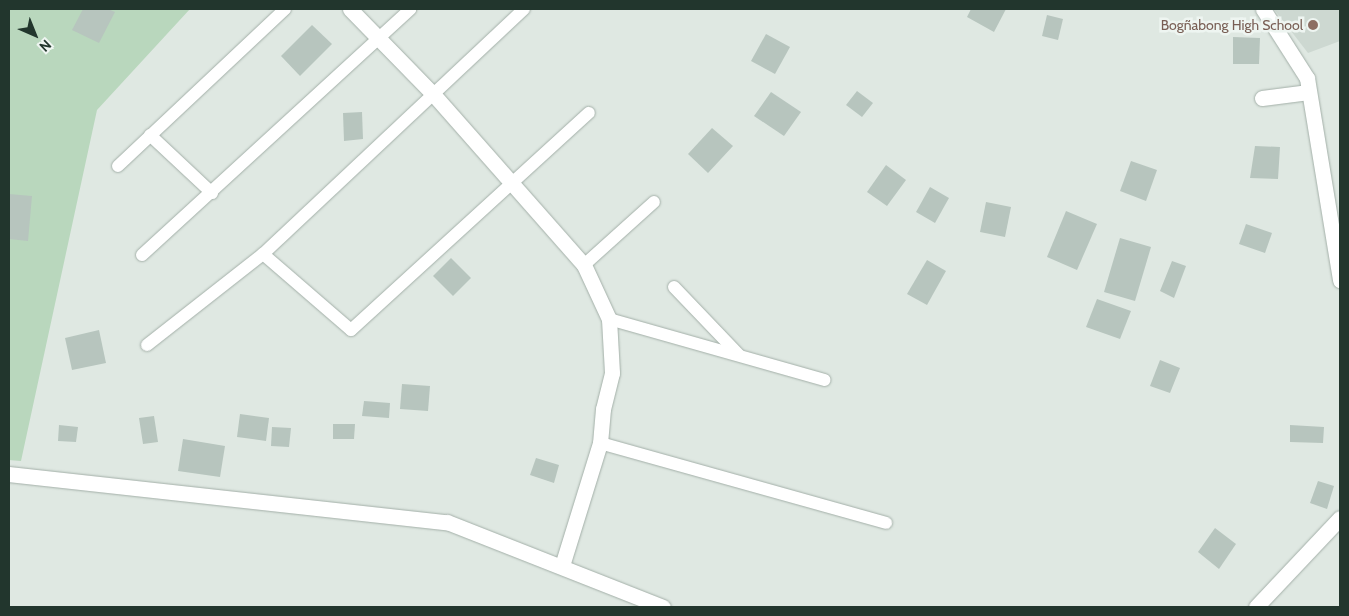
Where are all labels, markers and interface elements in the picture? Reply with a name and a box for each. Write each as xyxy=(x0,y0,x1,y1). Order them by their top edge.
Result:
north arrow xyxy=(10,10,60,60)
place label: Bogñabong High School xyxy=(1161,17,1303,33)
marker: Bogñabong High School xyxy=(1307,19,1319,31)
text: N xyxy=(36,36,55,56)

